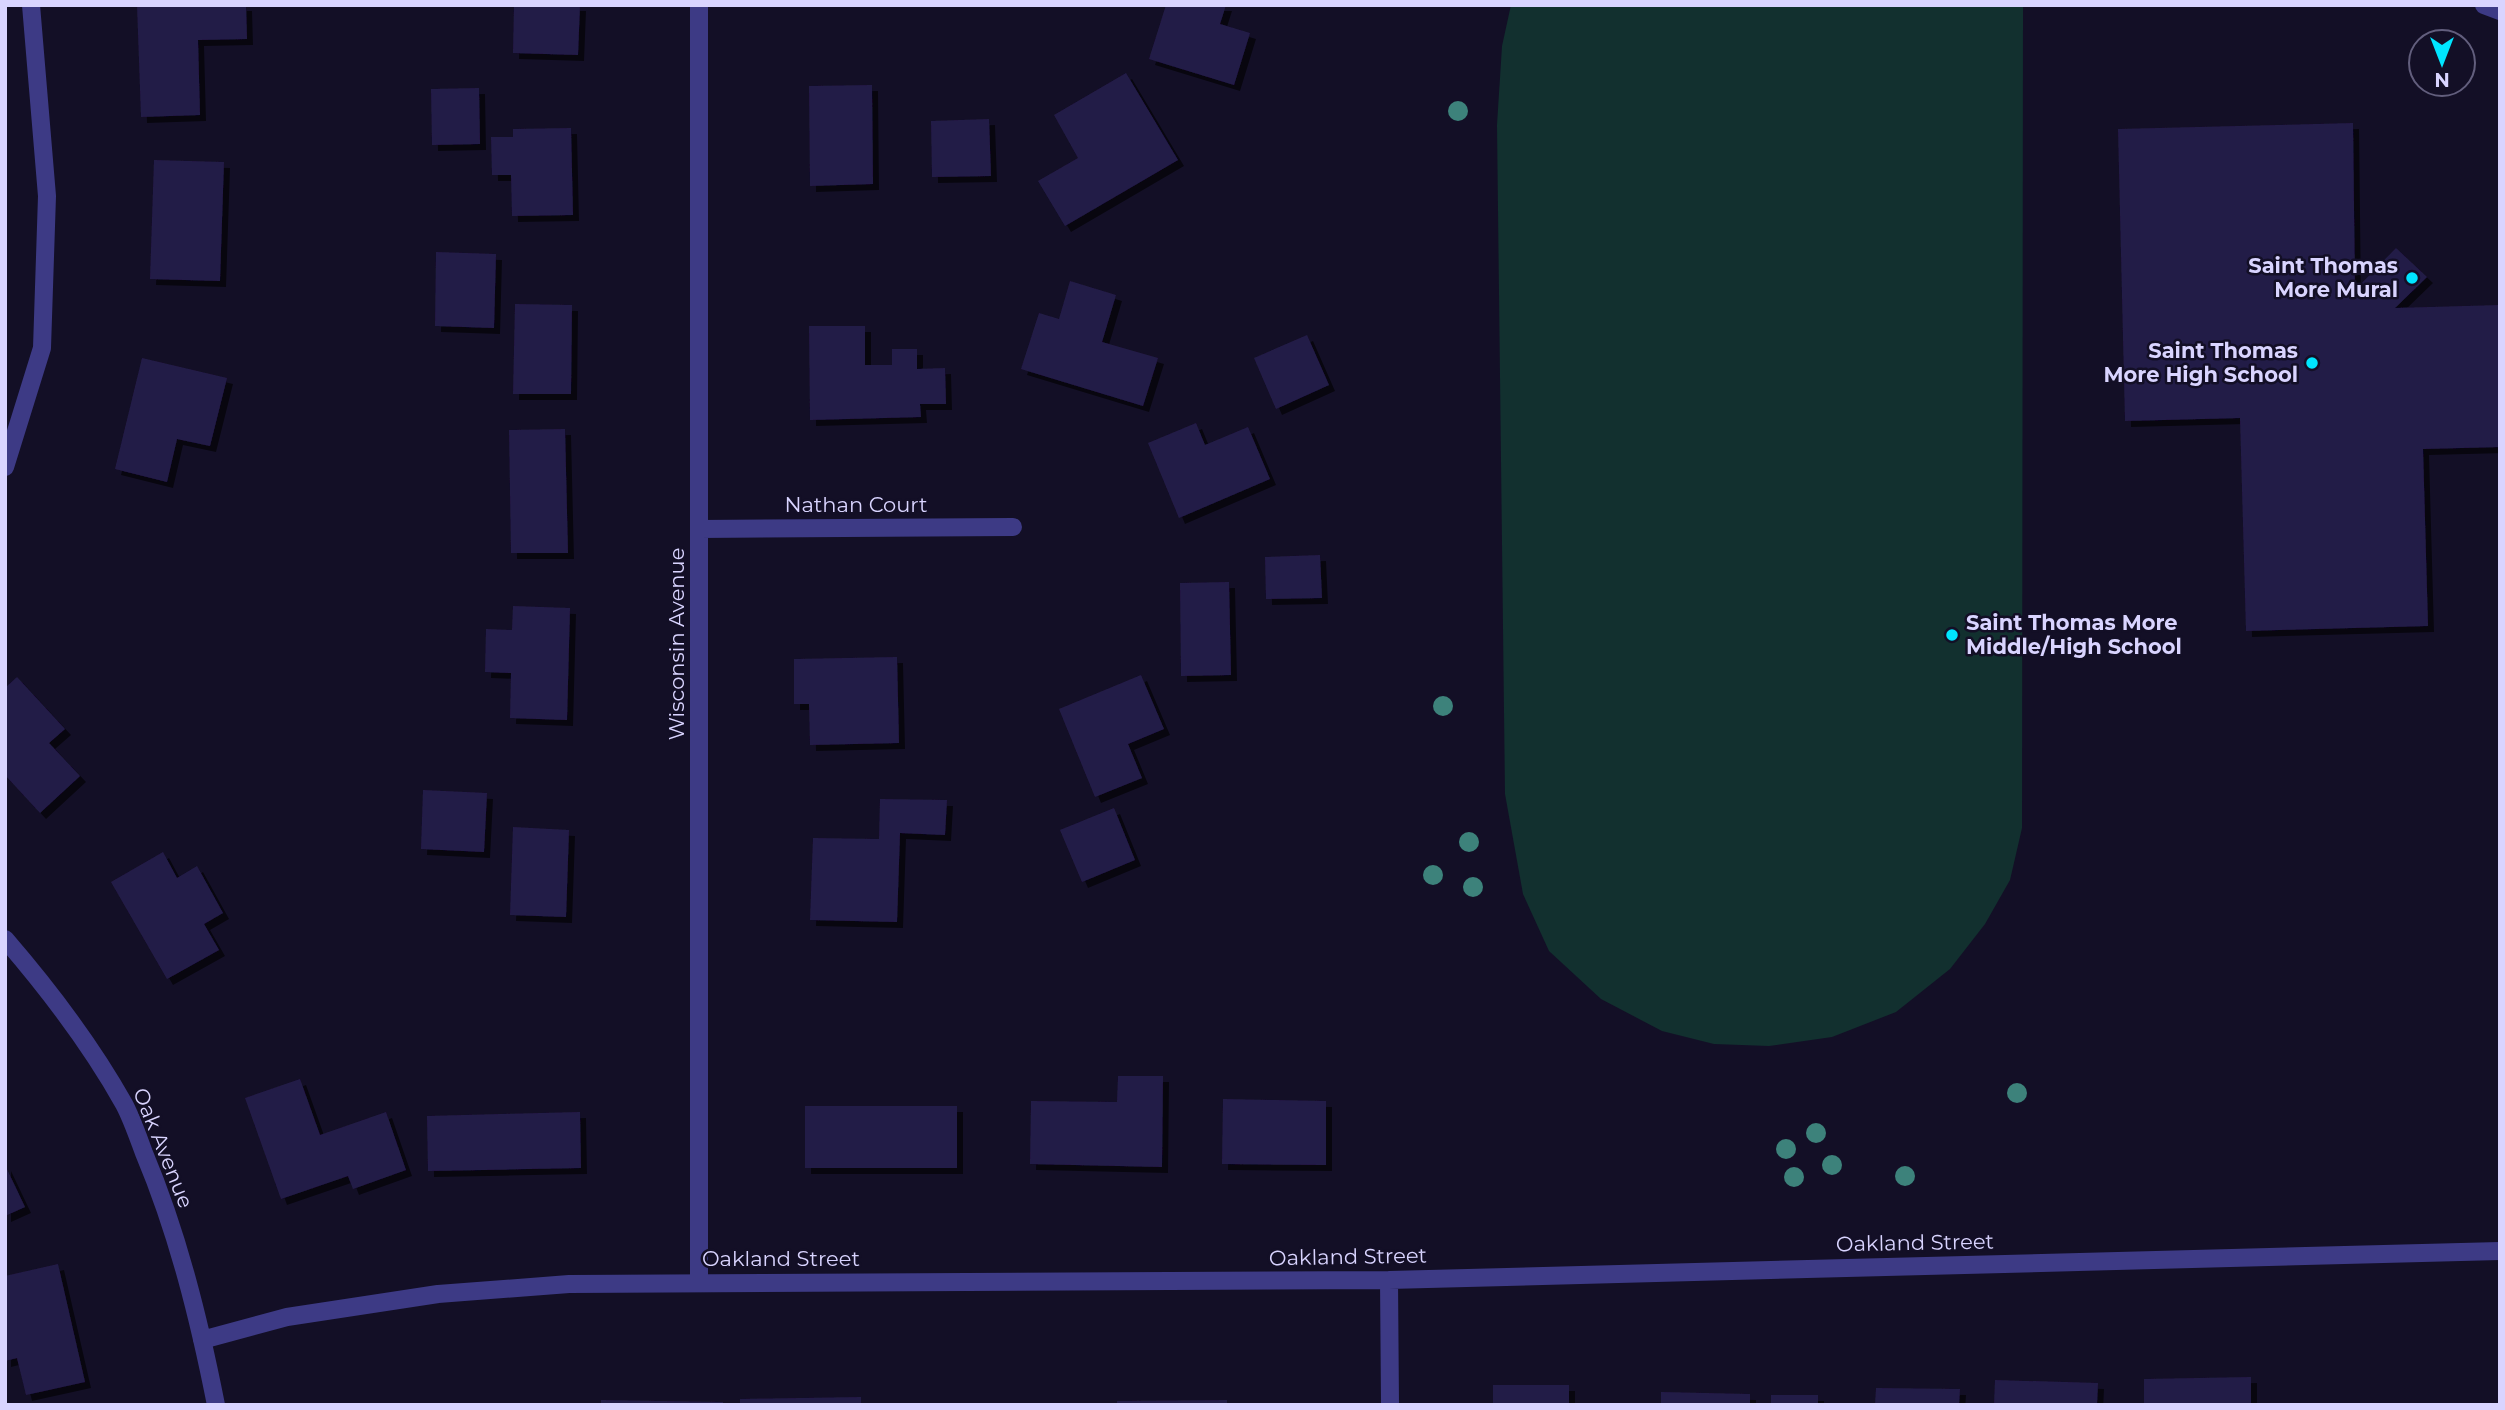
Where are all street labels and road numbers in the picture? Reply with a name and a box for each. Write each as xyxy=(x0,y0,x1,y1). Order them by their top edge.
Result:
street label: Nathan Court xyxy=(784,492,928,517)
street label: Wisconsin Avenue xyxy=(664,548,689,740)
street label: Oak Avenue xyxy=(128,1084,199,1212)
street label: Oakland Street xyxy=(1836,1229,1994,1256)
street label: Oakland Street xyxy=(1269,1243,1427,1270)
street label: Oakland Street xyxy=(702,1246,860,1271)

